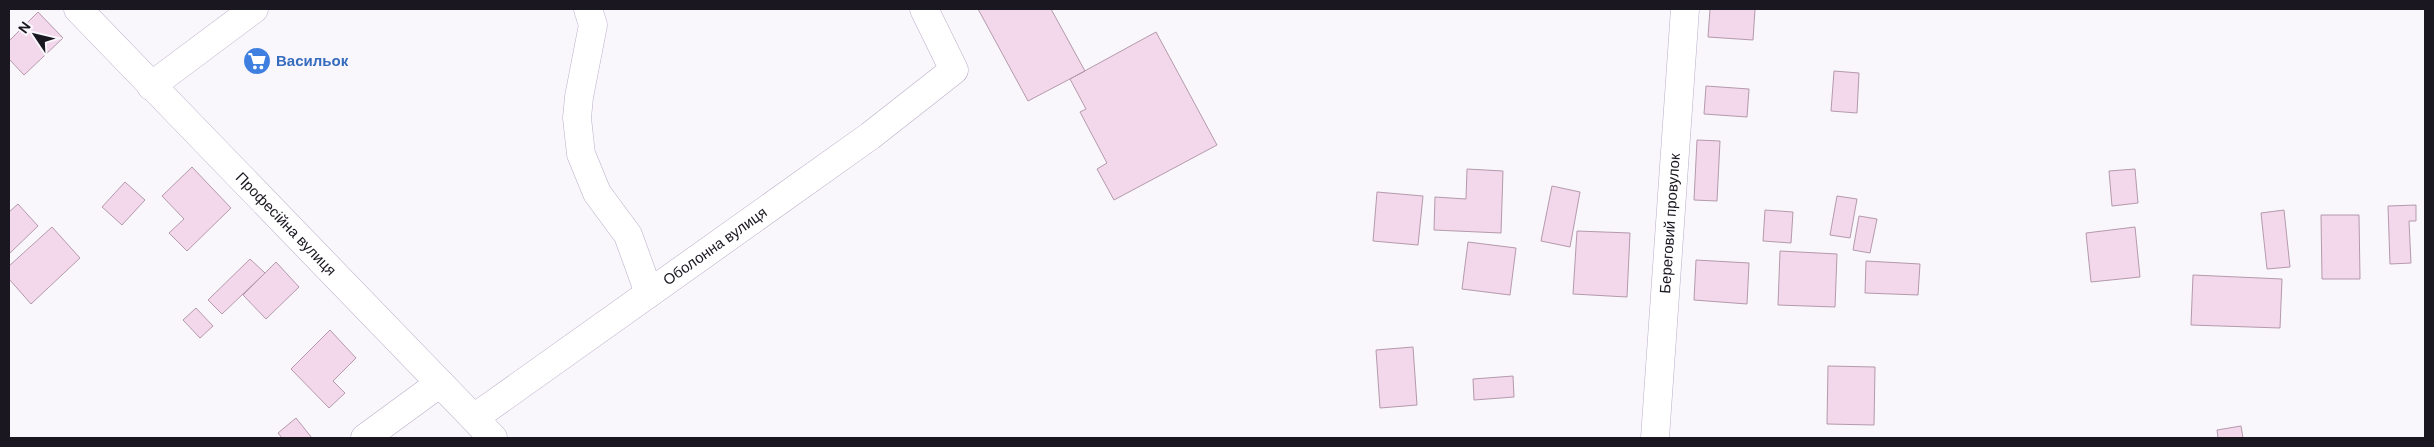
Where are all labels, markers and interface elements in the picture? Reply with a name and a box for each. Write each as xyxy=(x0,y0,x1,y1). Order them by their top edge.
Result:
north arrow xyxy=(10,10,60,60)
text: N xyxy=(14,18,35,37)
supermarket icon: Васильок xyxy=(242,46,272,76)
place label: Васильок xyxy=(276,51,349,71)
street label: Береговий провулок xyxy=(1655,152,1685,294)
street label: Професійна вулиця xyxy=(231,168,341,280)
street label: Оболонна вулиця xyxy=(659,202,771,290)

